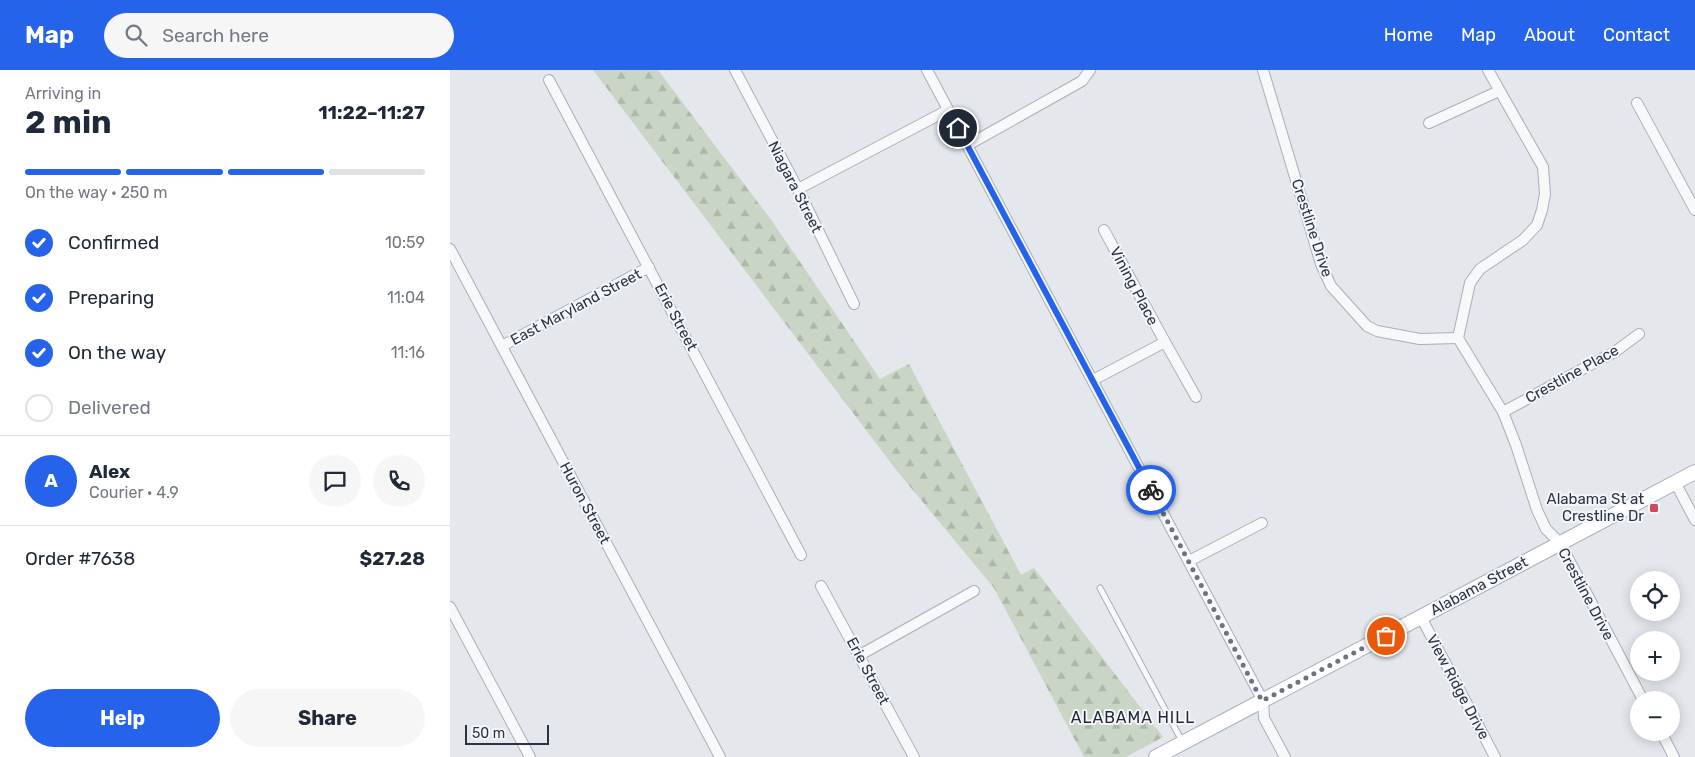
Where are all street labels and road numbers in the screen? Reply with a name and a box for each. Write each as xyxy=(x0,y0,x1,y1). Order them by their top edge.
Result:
street label: Niagara Street xyxy=(764,138,826,236)
street label: Crestline Drive xyxy=(1288,177,1336,279)
street label: Vining Place xyxy=(1106,244,1162,328)
street label: East Maryland Street xyxy=(507,265,645,349)
street label: Erie Street xyxy=(651,280,701,354)
street label: Crestline Place xyxy=(1522,341,1622,407)
street label: Huron Street xyxy=(556,459,614,547)
street label: Crestline Drive xyxy=(1554,545,1618,643)
street label: Alabama Street xyxy=(1427,553,1531,619)
street label: View Ridge Drive xyxy=(1423,631,1493,743)
street label: Erie Street xyxy=(843,634,893,708)

